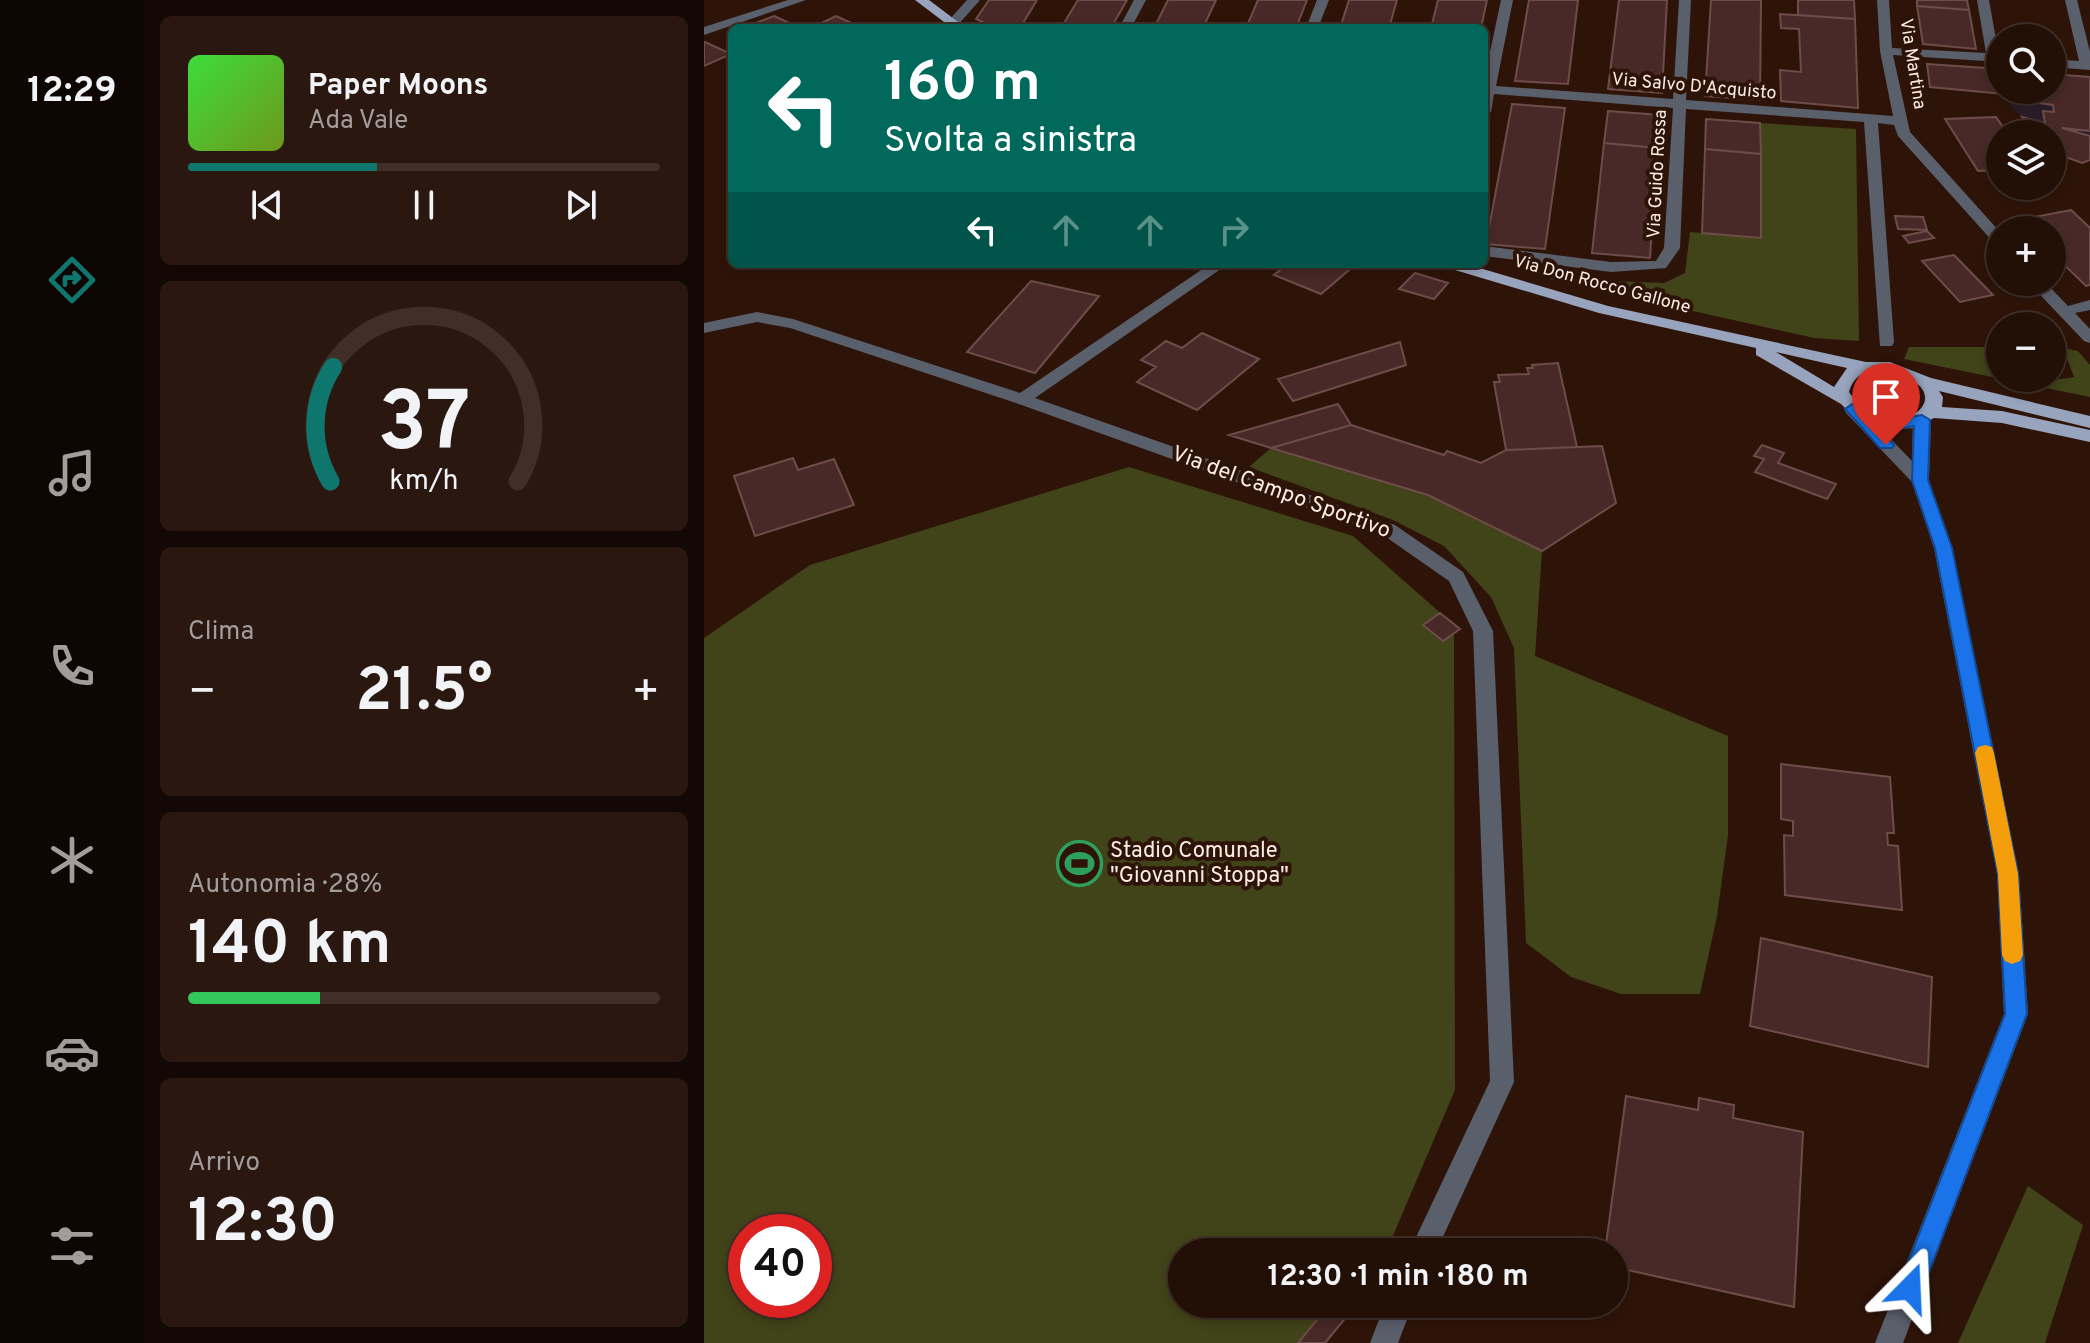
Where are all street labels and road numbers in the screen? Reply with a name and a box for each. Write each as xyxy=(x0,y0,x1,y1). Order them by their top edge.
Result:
street label: Via Martina xyxy=(1893,17,1931,111)
street label: Via Salvo D'Acquisto xyxy=(1611,68,1777,106)
street label: Via Guido Rossa xyxy=(1643,109,1673,239)
street label: Via Don Rocco Gallone xyxy=(1511,250,1693,320)
street label: Via del Campo Sportivo xyxy=(1168,441,1394,545)

